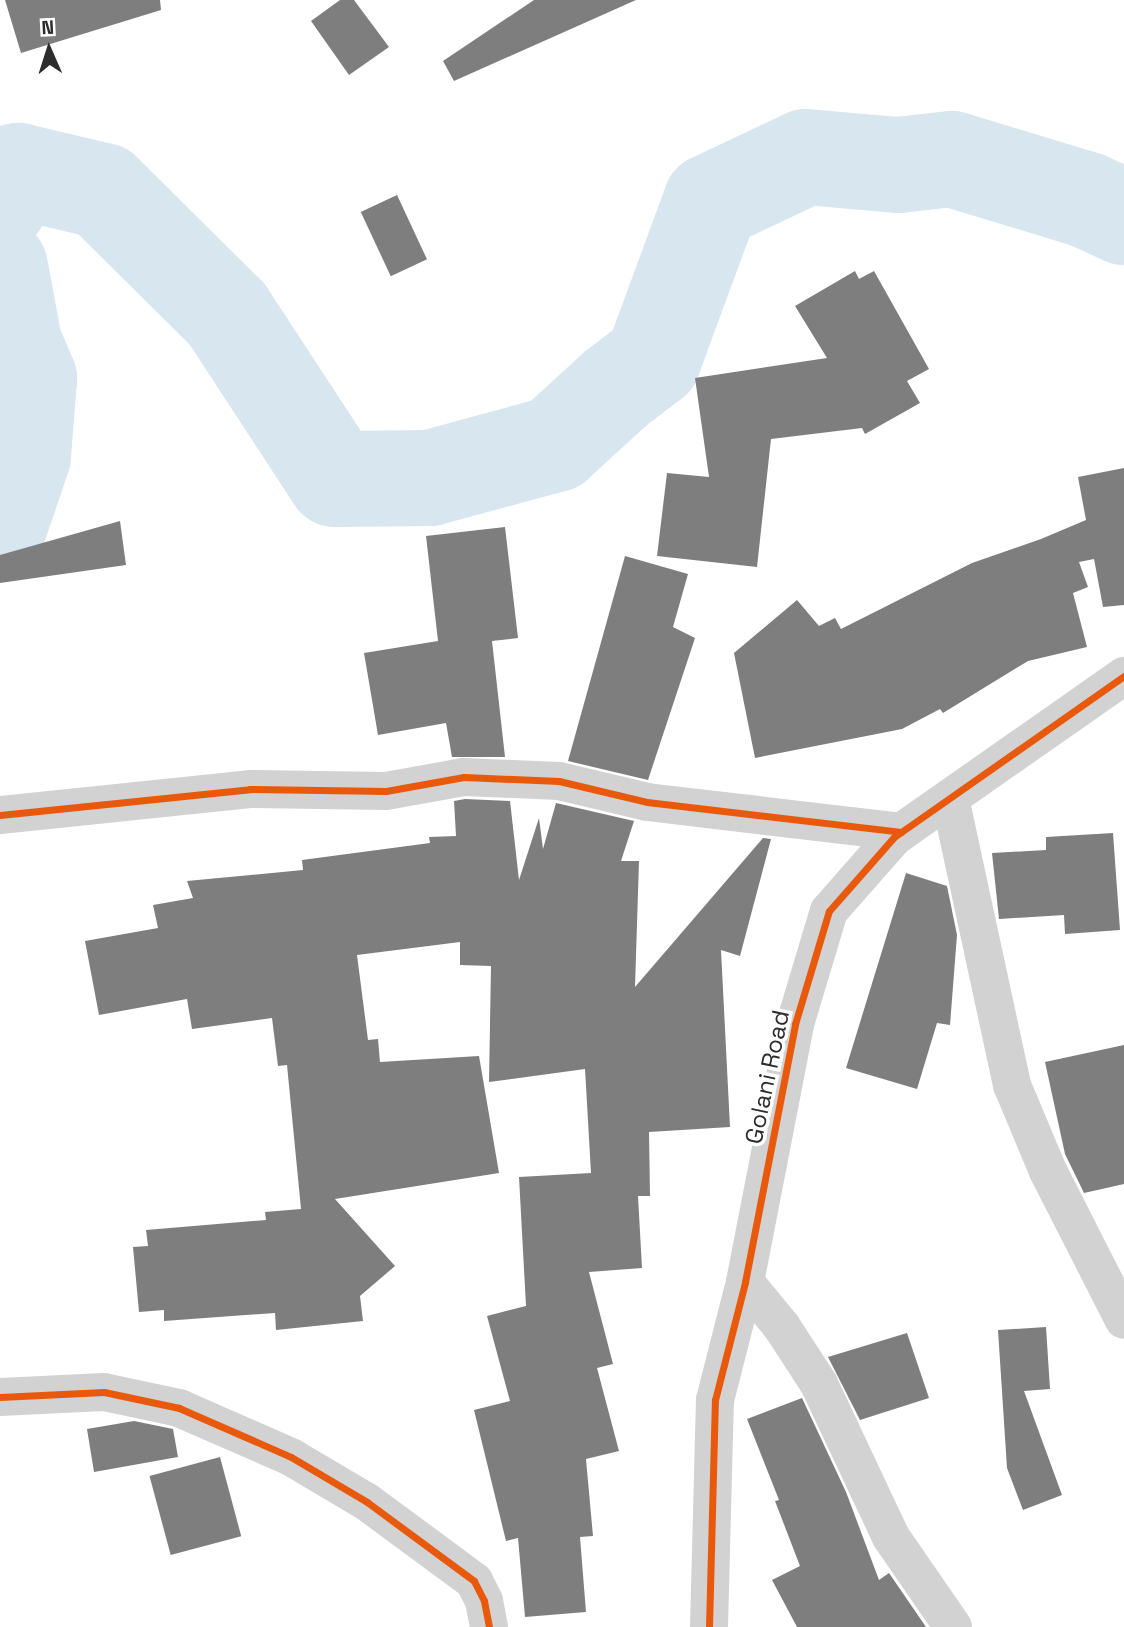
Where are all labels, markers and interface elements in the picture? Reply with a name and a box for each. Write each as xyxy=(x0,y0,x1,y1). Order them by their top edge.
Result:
north arrow xyxy=(14,14,84,84)
text: N xyxy=(41,15,55,40)
street label: Golani Road xyxy=(739,1007,795,1147)

